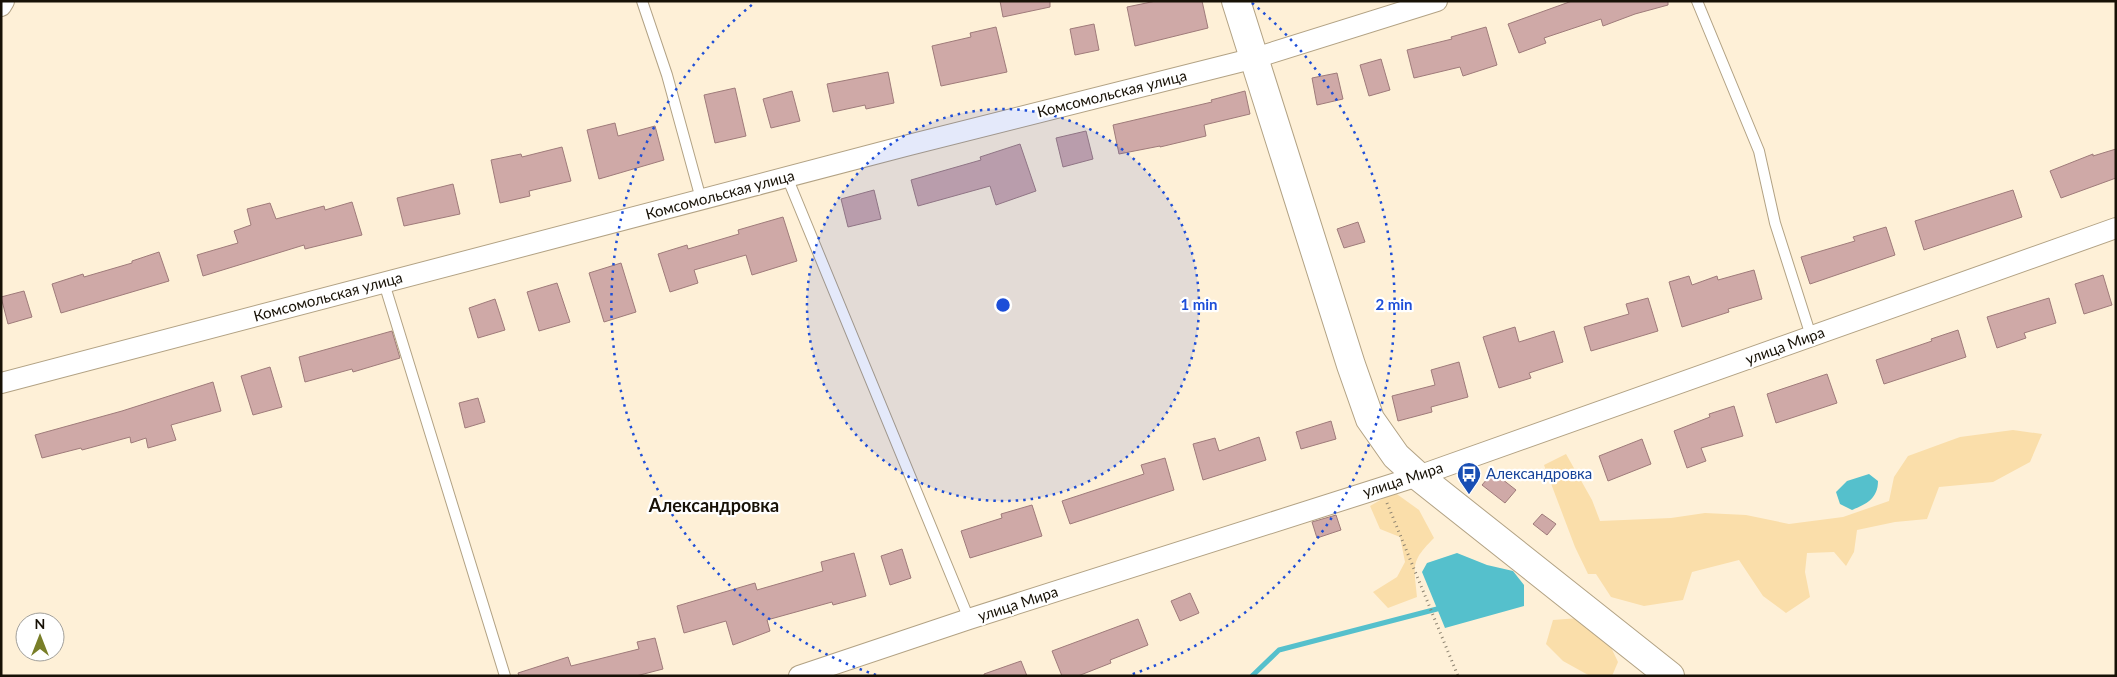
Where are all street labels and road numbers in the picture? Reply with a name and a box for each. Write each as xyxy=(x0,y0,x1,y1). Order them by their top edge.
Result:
street label: Комсомольская улица xyxy=(1035,66,1188,120)
street label: Комсомольская улица xyxy=(643,165,796,223)
street label: Комсомольская улица xyxy=(251,267,404,325)
street label: улица Мира xyxy=(1743,322,1827,368)
street label: улица Мира xyxy=(1360,458,1445,500)
street label: улица Мира xyxy=(975,582,1060,624)

